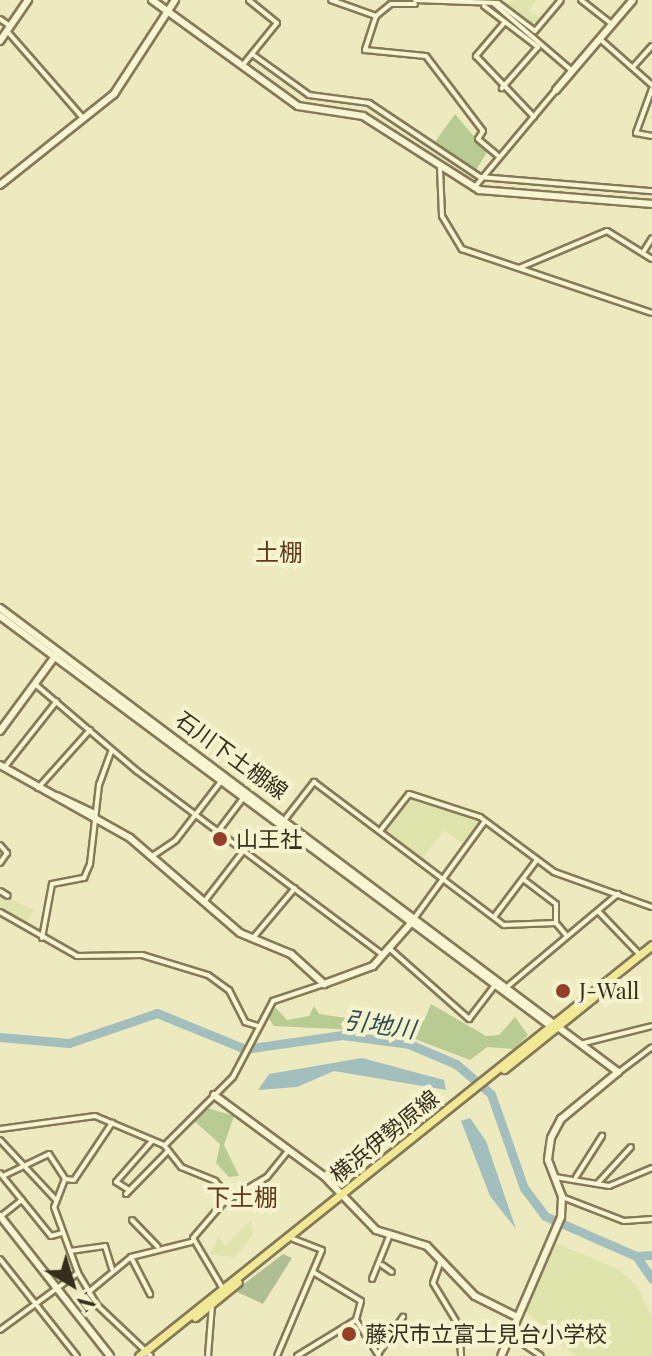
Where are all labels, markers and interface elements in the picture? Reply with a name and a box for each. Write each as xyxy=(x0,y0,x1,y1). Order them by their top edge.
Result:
district label: 土棚 xyxy=(255,538,303,566)
street label: 石川下土棚線 xyxy=(171,706,293,804)
place label: 山王社 xyxy=(236,826,302,852)
marker: 山王社 xyxy=(211,830,229,848)
place label: J-Wall xyxy=(579,978,639,1004)
marker: J-Wall xyxy=(554,982,572,1000)
water label: 引地川 xyxy=(342,1005,418,1043)
street label: 横浜伊勢原線 xyxy=(324,1084,444,1188)
district label: 下土棚 xyxy=(206,1183,278,1211)
north arrow xyxy=(32,1244,112,1324)
text: N xyxy=(71,1286,102,1320)
place label: 藤沢市立富士見台小学校 xyxy=(365,1321,607,1347)
marker: 藤沢市立富士見台小学校 xyxy=(340,1325,358,1343)

